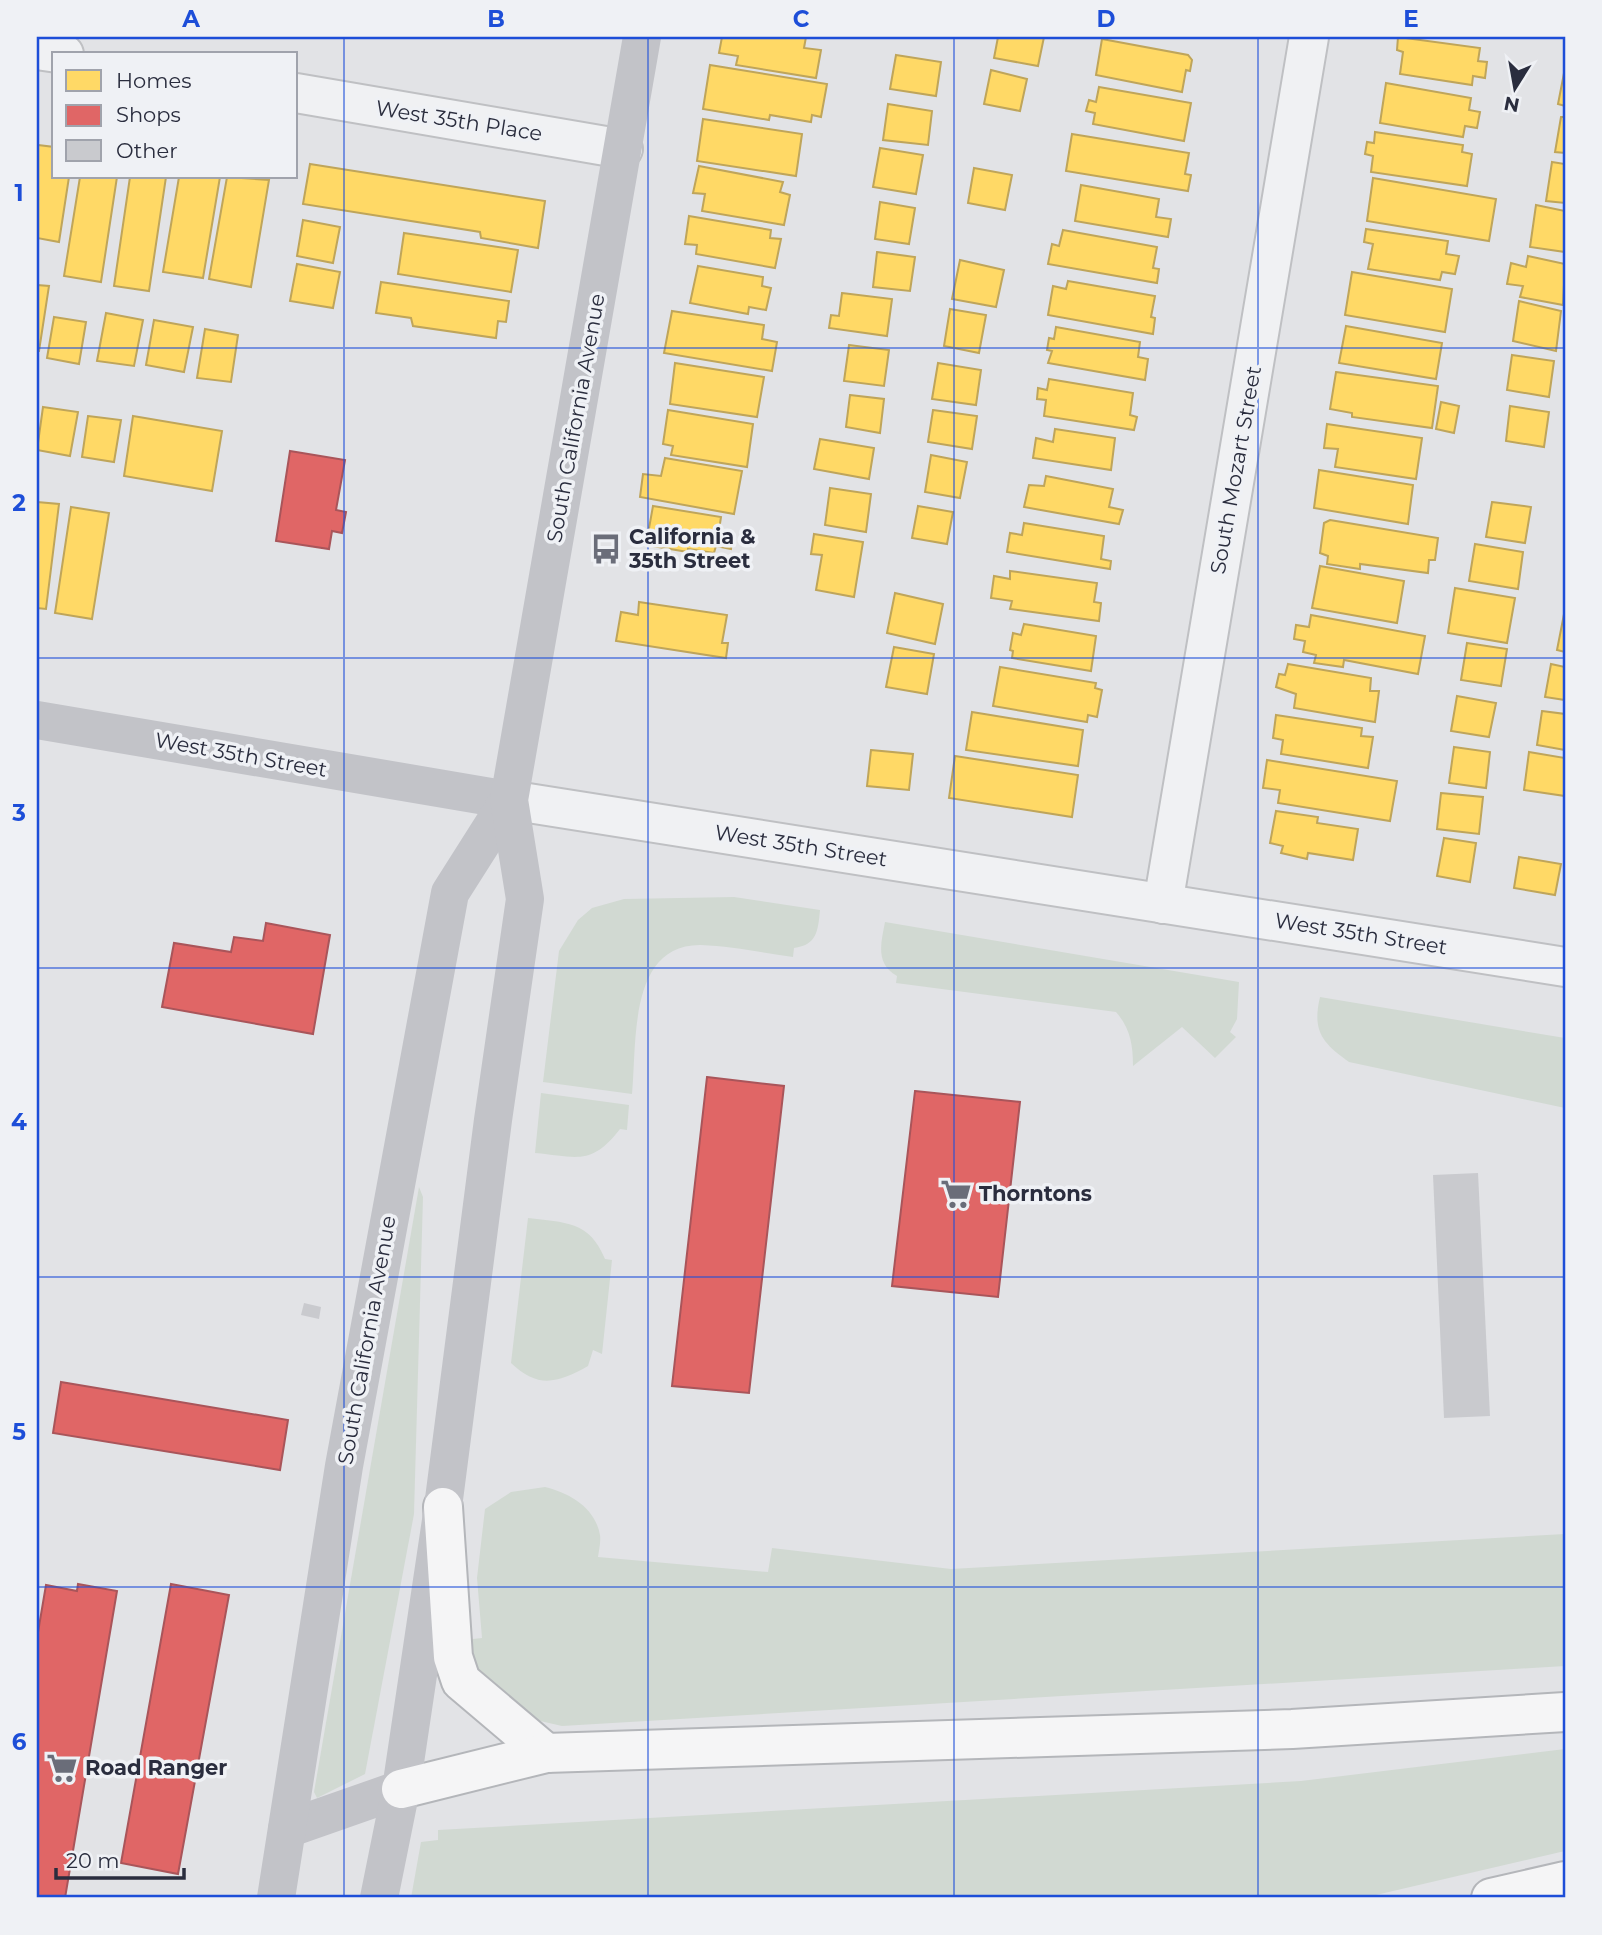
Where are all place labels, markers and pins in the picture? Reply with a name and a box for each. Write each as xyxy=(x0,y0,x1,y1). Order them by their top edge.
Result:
place label: California & 35th Street xyxy=(628,524,755,573)
bus stop icon: California & 35th Street xyxy=(589,532,623,566)
supermarket icon: Thorntons xyxy=(939,1177,973,1211)
place label: Thorntons xyxy=(979,1181,1092,1206)
supermarket icon: Road Ranger xyxy=(45,1751,79,1785)
place label: Road Ranger xyxy=(85,1755,227,1780)

